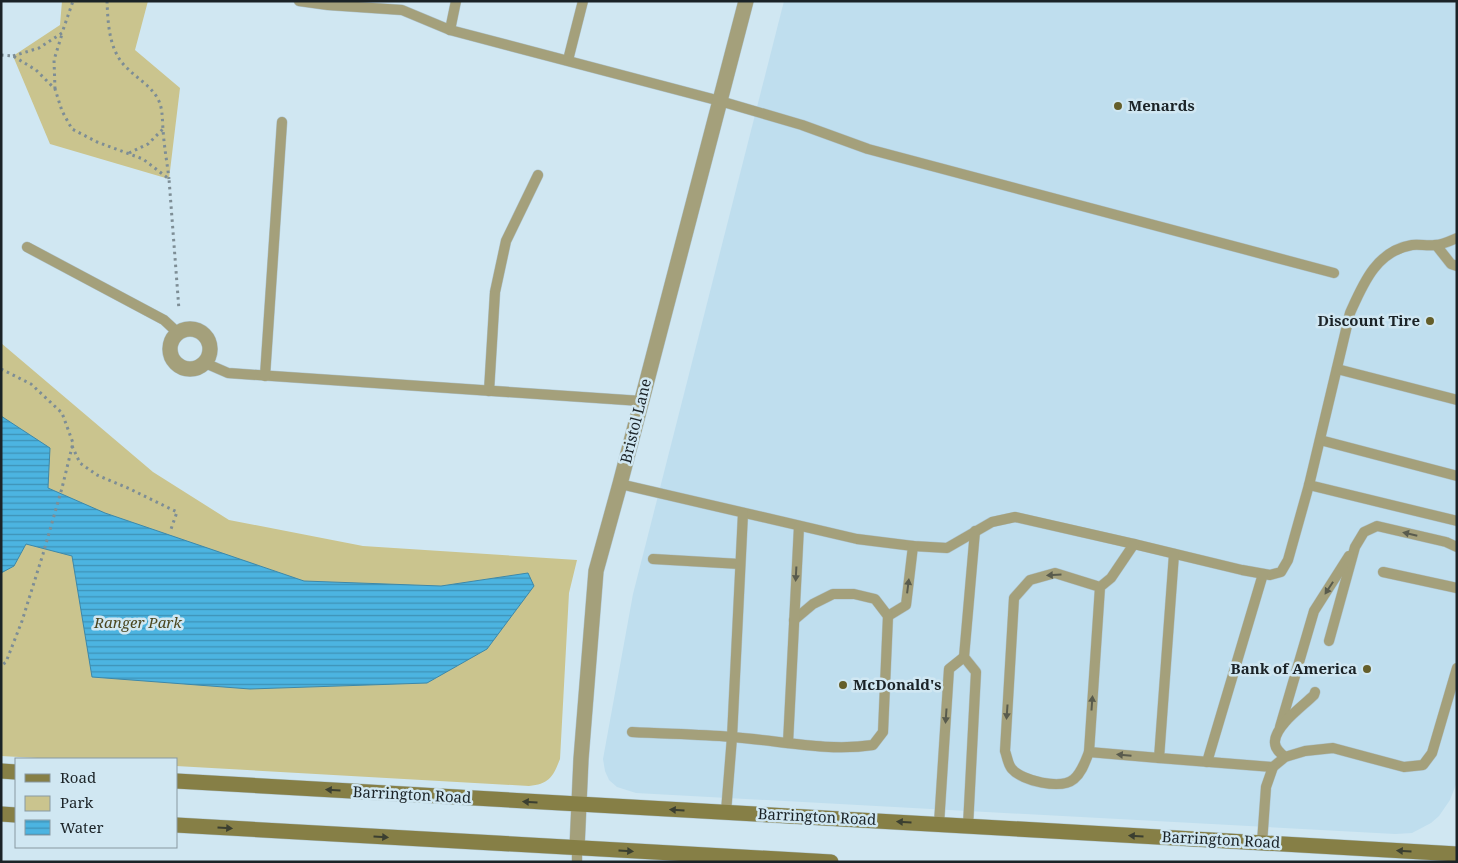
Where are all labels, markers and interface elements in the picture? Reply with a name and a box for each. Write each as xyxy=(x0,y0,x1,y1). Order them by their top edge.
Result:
place label: Menards xyxy=(1128,95,1195,115)
marker: Menards xyxy=(1112,100,1124,112)
place label: Discount Tire xyxy=(1317,310,1420,330)
marker: Discount Tire xyxy=(1424,315,1436,327)
street label: Bristol Lane xyxy=(615,376,655,465)
one-way arrow xyxy=(1403,530,1418,538)
one-way arrow xyxy=(792,567,800,583)
one-way arrow xyxy=(1045,572,1061,580)
one-way arrow xyxy=(904,578,912,594)
one-way arrow xyxy=(1324,581,1333,594)
park label: Ranger Park xyxy=(93,612,182,632)
place label: Bank of America xyxy=(1231,658,1357,678)
marker: Bank of America xyxy=(1361,663,1373,675)
place label: McDonald's xyxy=(853,674,942,694)
marker: McDonald's xyxy=(837,679,849,691)
one-way arrow xyxy=(1088,695,1096,711)
one-way arrow xyxy=(1003,704,1011,720)
one-way arrow xyxy=(942,709,950,725)
one-way arrow xyxy=(1116,750,1132,758)
legend xyxy=(15,758,178,848)
text: Road xyxy=(60,767,96,787)
street label: Barrington Road xyxy=(352,781,472,807)
one-way arrow xyxy=(325,786,341,794)
text: Park xyxy=(60,792,94,812)
one-way arrow xyxy=(522,798,538,806)
street label: Barrington Road xyxy=(757,803,877,829)
one-way arrow xyxy=(669,805,685,813)
text: Water xyxy=(60,817,103,837)
one-way arrow xyxy=(896,818,912,826)
one-way arrow xyxy=(217,824,233,832)
street label: Barrington Road xyxy=(1161,826,1281,852)
one-way arrow xyxy=(1128,831,1144,839)
one-way arrow xyxy=(374,833,390,841)
one-way arrow xyxy=(618,847,634,855)
one-way arrow xyxy=(1395,847,1411,855)

